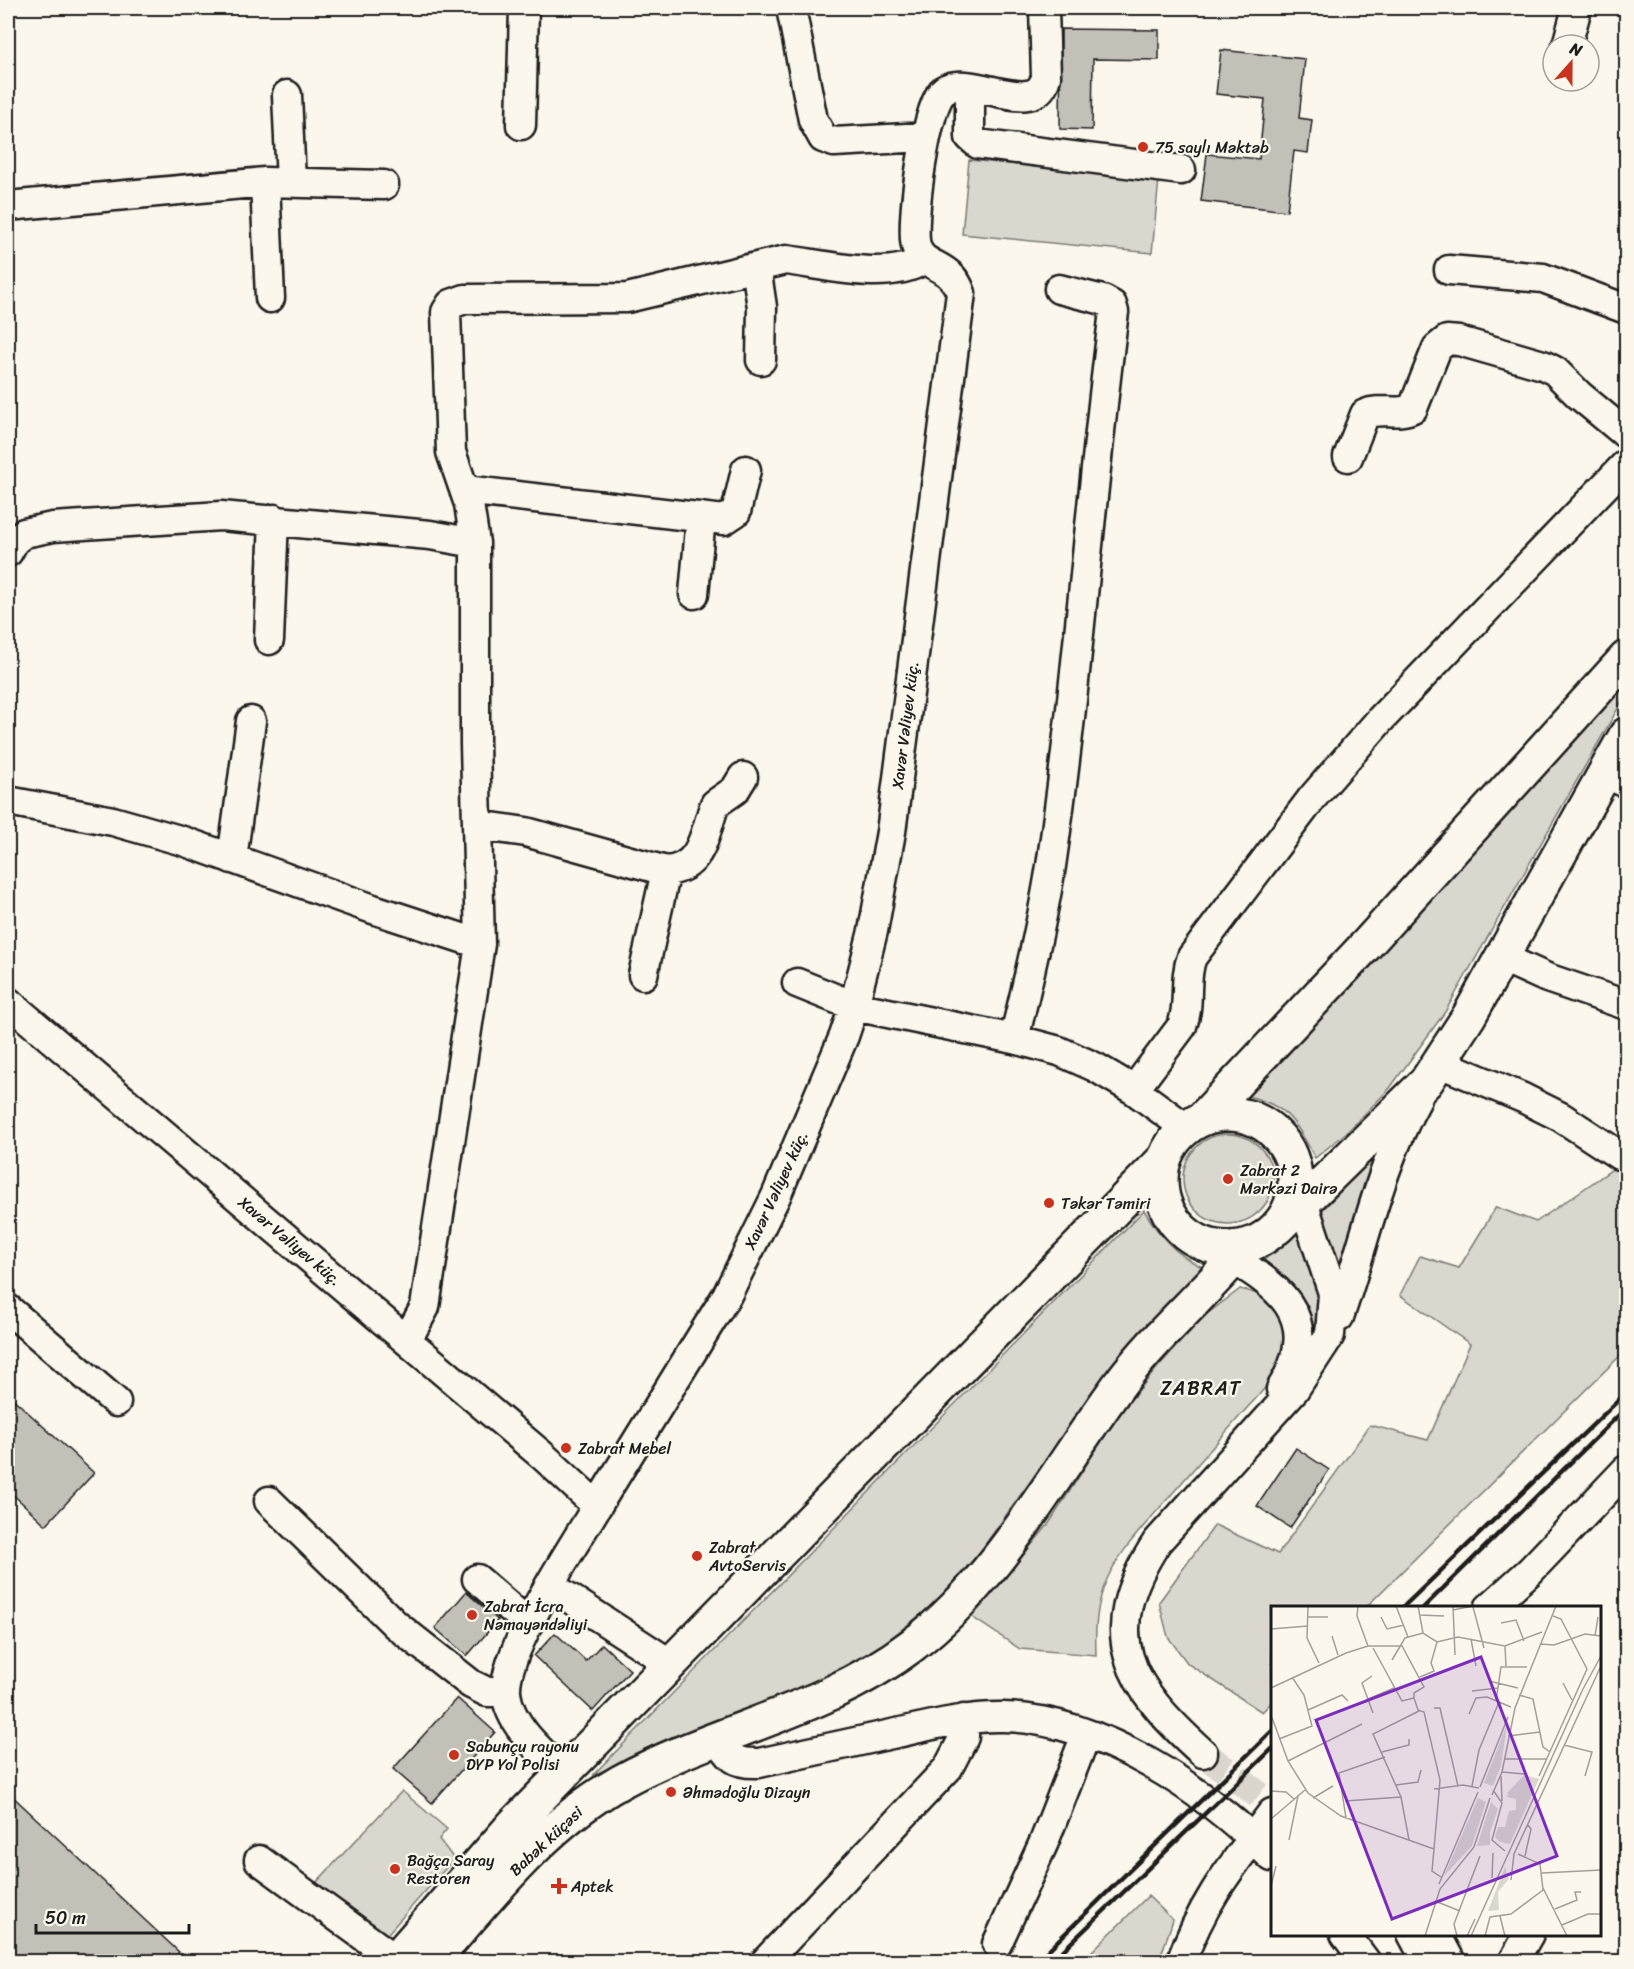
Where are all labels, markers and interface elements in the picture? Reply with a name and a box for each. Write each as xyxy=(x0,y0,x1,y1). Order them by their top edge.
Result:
north arrow xyxy=(1541,33,1601,93)
text: N xyxy=(1565,34,1587,65)
place label: 75 saylı Məktəb xyxy=(1155,133,1269,162)
marker: 75 saylı Məktəb xyxy=(1136,140,1150,154)
street label: Xavər Vəliyev küç. xyxy=(883,660,927,791)
street label: Xavər Vəliyev küç. xyxy=(735,1126,816,1255)
place label: Zabrat 2 Mərkəzi Dairə xyxy=(1240,1156,1338,1203)
marker: Zabrat 2 Mərkəzi Dairə xyxy=(1221,1172,1235,1186)
street label: Xavər Vəliyev küç. xyxy=(231,1188,349,1293)
place label: Təkər Təmiri xyxy=(1061,1189,1151,1218)
marker: Təkər Təmiri xyxy=(1042,1196,1056,1210)
district label: ZABRAT xyxy=(1160,1371,1242,1406)
place label: Zabrat Mebel xyxy=(578,1434,671,1463)
marker: Zabrat Mebel xyxy=(559,1441,573,1455)
place label: Zabrat AvtoServis xyxy=(708,1533,787,1580)
marker: Zabrat AvtoServis xyxy=(690,1549,704,1563)
place label: Zabrat İcra Nəmayəndəliyi xyxy=(484,1592,588,1639)
inset map xyxy=(1271,1606,1601,1936)
marker: Zabrat İcra Nəmayəndəliyi xyxy=(465,1608,479,1622)
place label: Sabunçu rayonu DYP Yol Polisi xyxy=(466,1732,579,1779)
marker: Sabunçu rayonu DYP Yol Polisi xyxy=(447,1748,461,1762)
place label: Əhmədoğlu Dizayn xyxy=(683,1778,811,1807)
marker: Əhmədoğlu Dizayn xyxy=(664,1785,678,1799)
street label: Babək küçəsi xyxy=(502,1798,590,1883)
place label: Bağça Saray Restoren xyxy=(407,1846,495,1893)
marker: Bağça Saray Restoren xyxy=(388,1862,402,1876)
place label: Aptek xyxy=(570,1872,614,1901)
marker: Aptek xyxy=(552,1879,566,1893)
scale bar xyxy=(36,1897,189,1935)
text: 50 m xyxy=(45,1902,86,1934)

